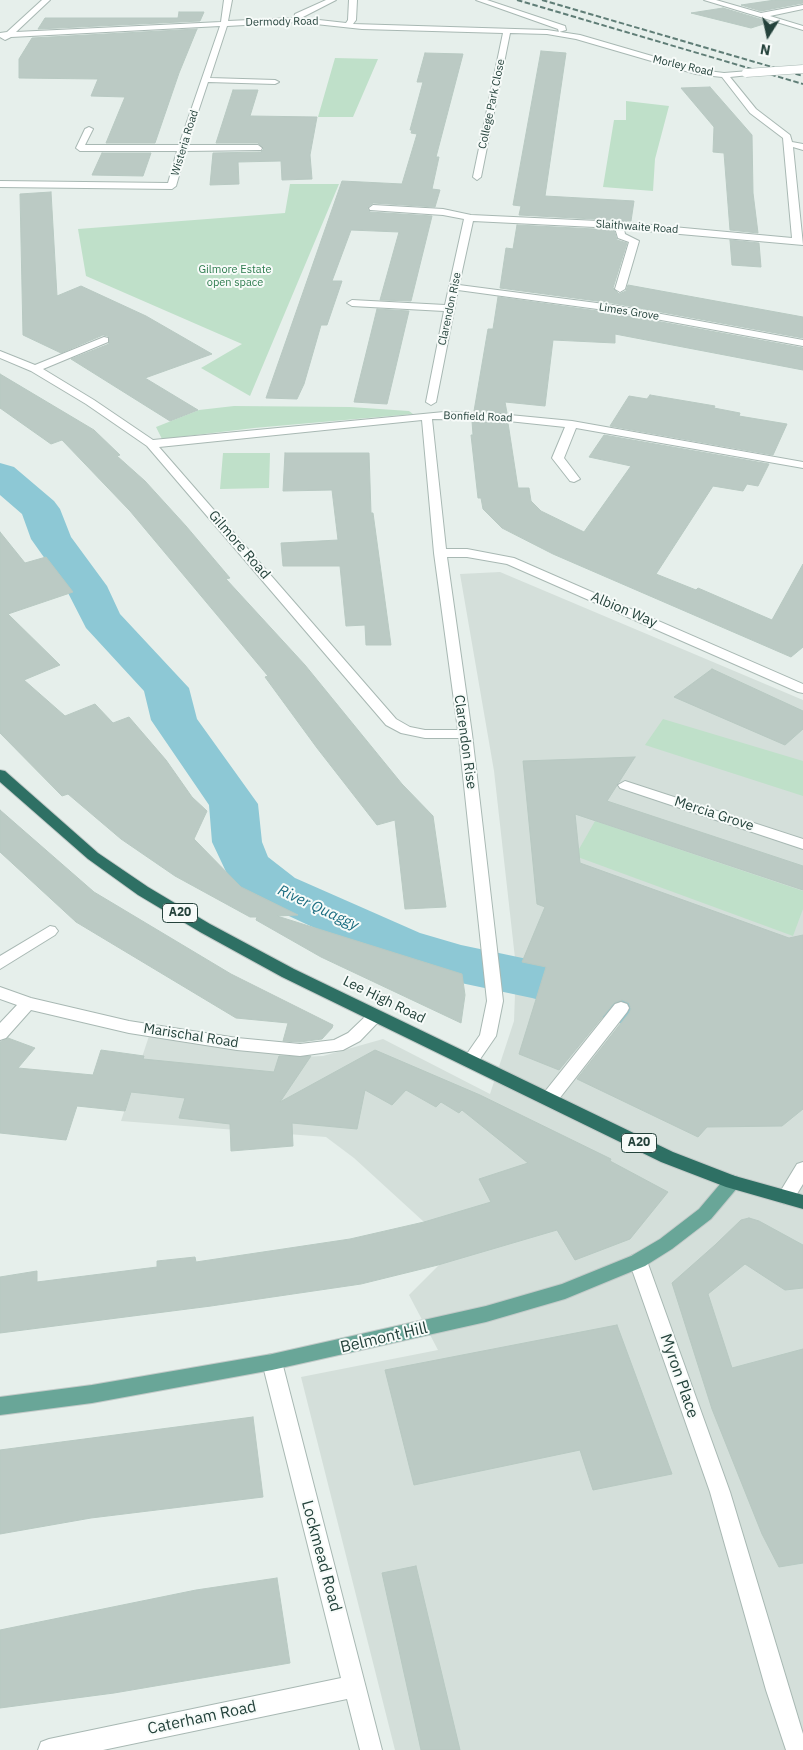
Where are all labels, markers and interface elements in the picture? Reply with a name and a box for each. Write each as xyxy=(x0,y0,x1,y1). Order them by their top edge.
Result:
north arrow xyxy=(743,10,793,60)
street label: Dermody Road xyxy=(245,15,319,29)
text: N xyxy=(759,40,772,60)
street label: Morley Road xyxy=(652,53,714,79)
street label: College Park Close xyxy=(476,58,508,150)
street label: Wisteria Road xyxy=(169,108,201,178)
street label: Slaithwaite Road xyxy=(595,218,679,236)
park label: Gilmore Estate open space xyxy=(198,263,272,289)
street label: Clarendon Rise xyxy=(436,271,464,347)
street label: Limes Grove xyxy=(598,301,660,323)
street label: Bonfield Road xyxy=(443,409,513,425)
street label: Gilmore Road xyxy=(205,507,273,583)
street label: Albion Way xyxy=(588,589,660,631)
street label: Clarendon Rise xyxy=(450,694,480,790)
street label: Mercia Grove xyxy=(672,793,756,835)
water label: River Quaggy xyxy=(275,881,361,935)
road number: A20 xyxy=(162,904,198,922)
street label: Lee High Road xyxy=(340,973,428,1027)
street label: Marischal Road xyxy=(142,1020,240,1052)
road number: A20 xyxy=(622,1134,656,1152)
street label: Belmont Hill xyxy=(339,1319,429,1357)
street label: Myron Place xyxy=(656,1331,702,1421)
street label: Lockmead Road xyxy=(297,1498,345,1614)
street label: Caterham Road xyxy=(146,1697,258,1739)

